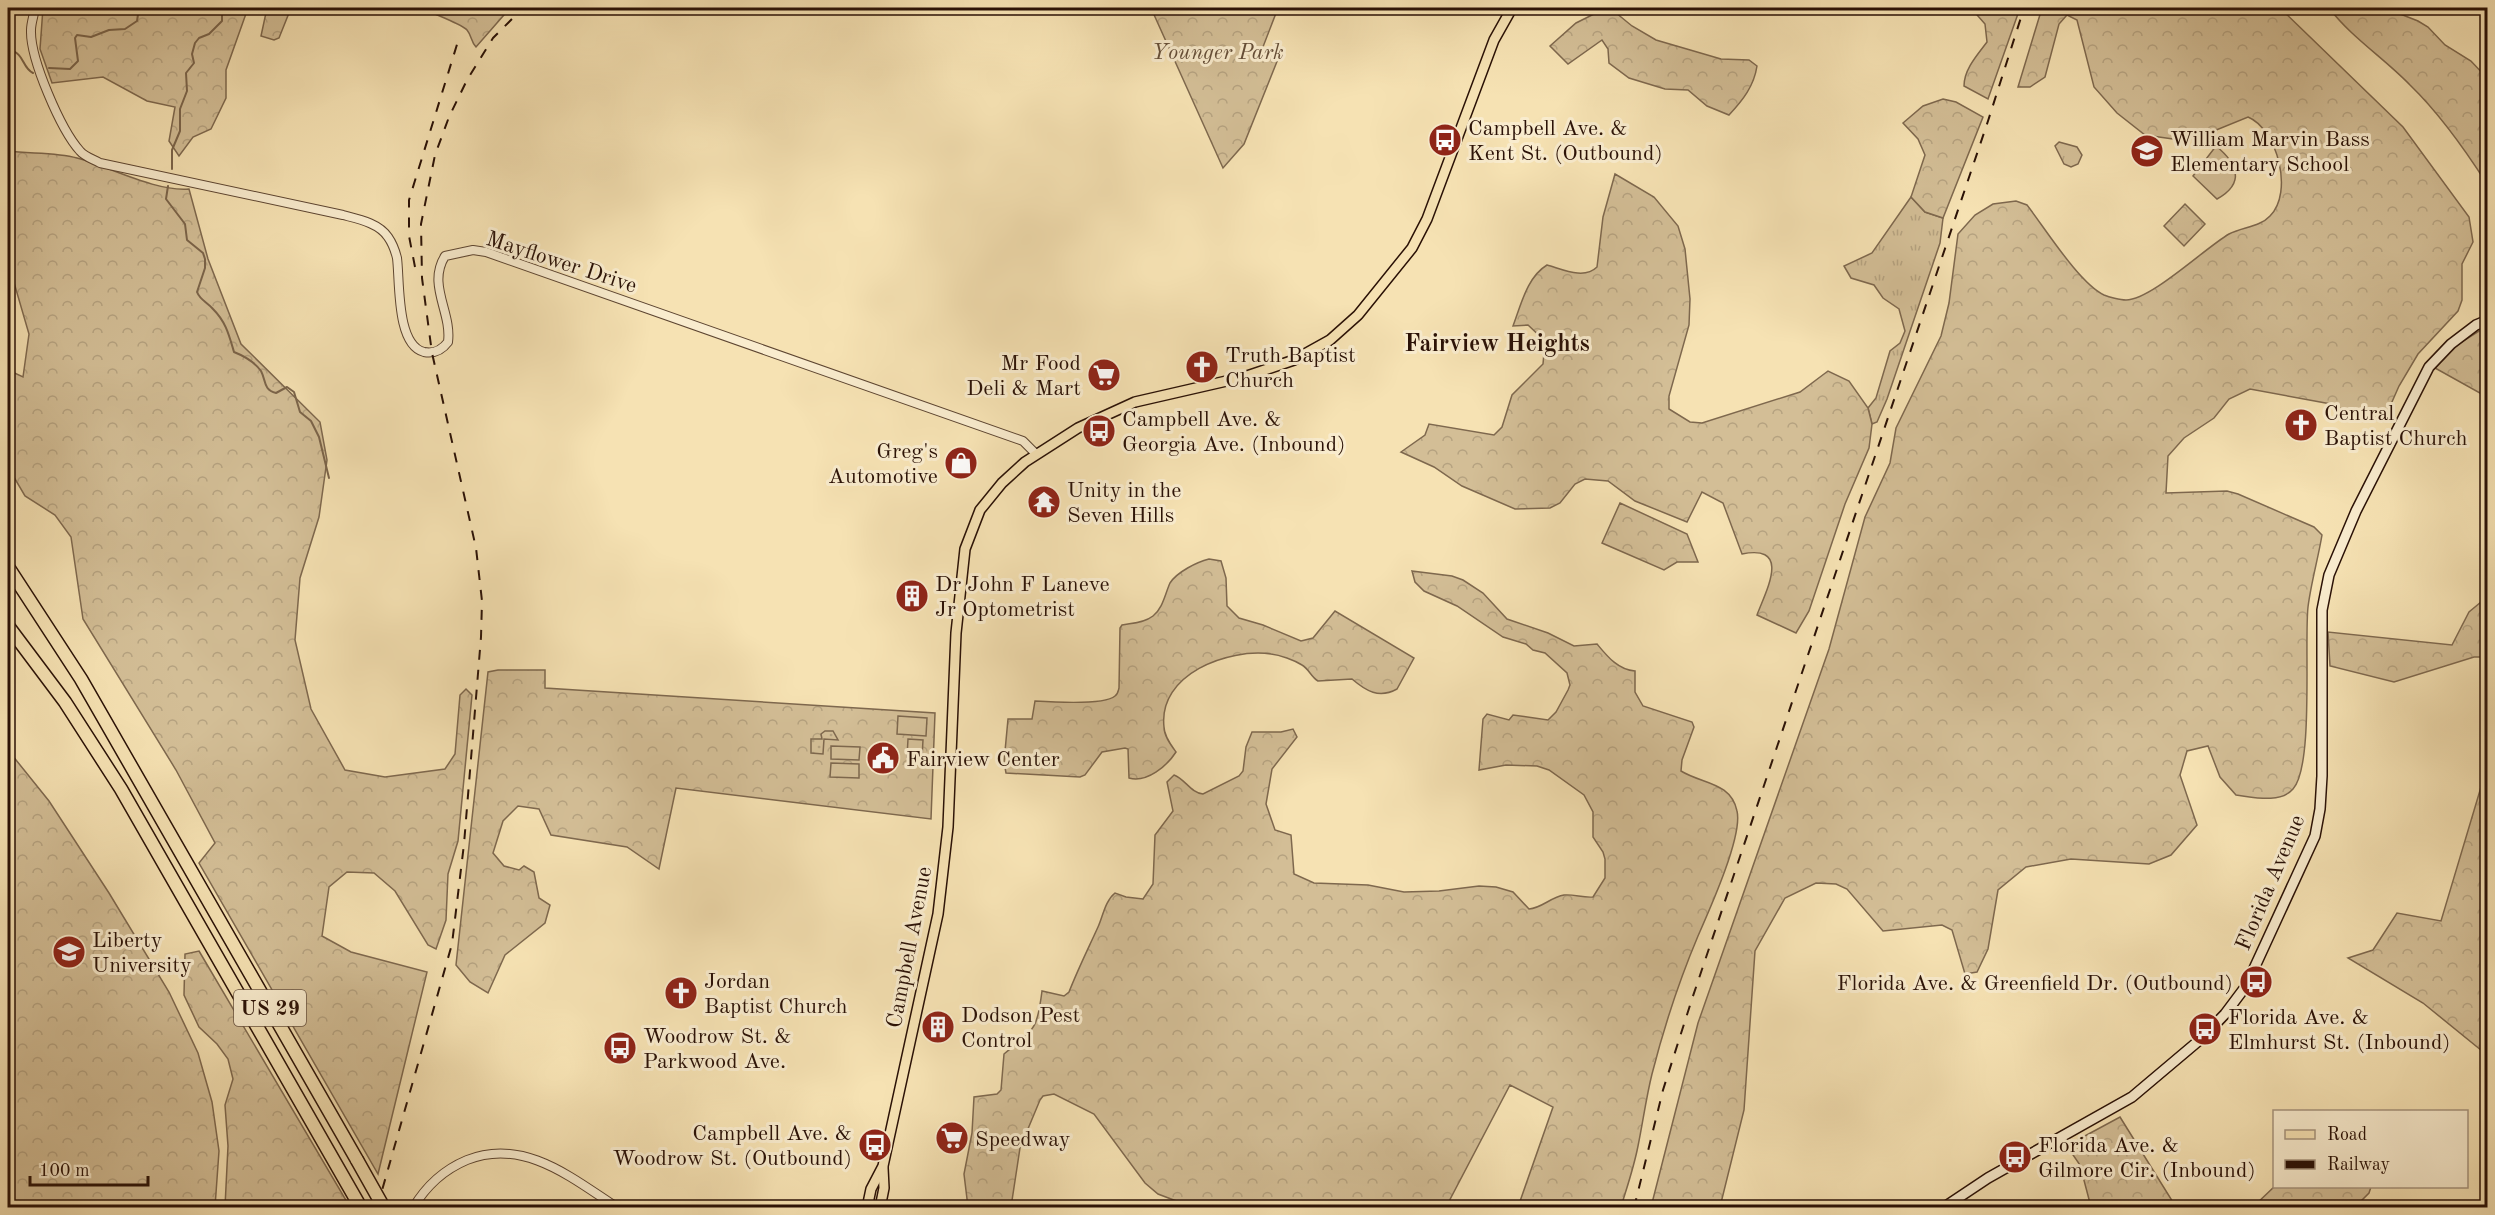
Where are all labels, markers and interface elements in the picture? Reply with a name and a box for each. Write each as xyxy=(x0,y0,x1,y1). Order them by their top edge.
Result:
park label: Younger Park xyxy=(1152,42,1284,64)
place label: Campbell Ave. & Kent St. (Outbound) xyxy=(1468,118,1663,165)
bus stop icon: Campbell Ave. & Kent St. (Outbound) xyxy=(1427,122,1463,158)
place label: William Marvin Bass Elementary School xyxy=(2170,129,2370,176)
school or university icon: William Marvin Bass Elementary School xyxy=(2129,133,2165,169)
street label: Mayflower Drive xyxy=(483,228,639,298)
district label: Fairview Heights xyxy=(1404,333,1590,357)
place label: Truth Baptist Church xyxy=(1225,345,1356,392)
church icon: Truth Baptist Church xyxy=(1184,349,1220,385)
place label: Mr Food Deli & Mart xyxy=(966,353,1081,400)
supermarket icon: Mr Food Deli & Mart xyxy=(1086,357,1122,393)
place label: Central Baptist Church xyxy=(2324,403,2468,450)
church icon: Central Baptist Church xyxy=(2283,407,2319,443)
place label: Campbell Ave. & Georgia Ave. (Inbound) xyxy=(1122,409,1345,456)
bus stop icon: Campbell Ave. & Georgia Ave. (Inbound) xyxy=(1081,413,1117,449)
place label: Greg's Automotive xyxy=(828,441,938,488)
shop icon: Greg's Automotive xyxy=(943,445,979,481)
place label: Unity in the Seven Hills xyxy=(1067,480,1181,527)
temple icon: Unity in the Seven Hills xyxy=(1026,484,1062,520)
place label: Dr John F Laneve Jr Optometrist xyxy=(935,574,1110,621)
building icon: Dr John F Laneve Jr Optometrist xyxy=(894,578,930,614)
public building icon: Fairview Center xyxy=(865,740,901,776)
place label: Fairview Center xyxy=(906,749,1060,771)
street label: Florida Avenue xyxy=(2232,812,2309,954)
street label: Campbell Avenue xyxy=(884,865,936,1030)
place label: Liberty University xyxy=(92,930,192,977)
school or university icon: Liberty University xyxy=(51,934,87,970)
bus stop icon: Florida Ave. & Greenfield Dr. (Outbound) xyxy=(2238,964,2274,1000)
place label: Jordan Baptist Church xyxy=(704,971,848,1018)
place label: Florida Ave. & Greenfield Dr. (Outbound) xyxy=(1837,973,2233,995)
church icon: Jordan Baptist Church xyxy=(663,975,699,1011)
road number: US 29 xyxy=(234,990,306,1026)
place label: Dodson Pest Control xyxy=(961,1005,1080,1052)
place label: Florida Ave. & Elmhurst St. (Inbound) xyxy=(2228,1007,2451,1054)
building icon: Dodson Pest Control xyxy=(920,1009,956,1045)
bus stop icon: Florida Ave. & Elmhurst St. (Inbound) xyxy=(2187,1011,2223,1047)
place label: Woodrow St. & Parkwood Ave. xyxy=(643,1026,791,1073)
bus stop icon: Woodrow St. & Parkwood Ave. xyxy=(602,1030,638,1066)
legend xyxy=(2273,1110,2468,1188)
supermarket icon: Speedway xyxy=(934,1120,970,1156)
place label: Campbell Ave. & Woodrow St. (Outbound) xyxy=(612,1123,852,1170)
text: Road xyxy=(2327,1126,2367,1144)
bus stop icon: Campbell Ave. & Woodrow St. (Outbound) xyxy=(857,1127,893,1163)
place label: Speedway xyxy=(975,1129,1071,1151)
place label: Florida Ave. & Gilmore Cir. (Inbound) xyxy=(2038,1135,2256,1182)
bus stop icon: Florida Ave. & Gilmore Cir. (Inbound) xyxy=(1997,1139,2033,1175)
scale bar xyxy=(30,1149,148,1187)
text: Railway xyxy=(2327,1156,2390,1174)
text: 100 m xyxy=(39,1162,90,1180)

